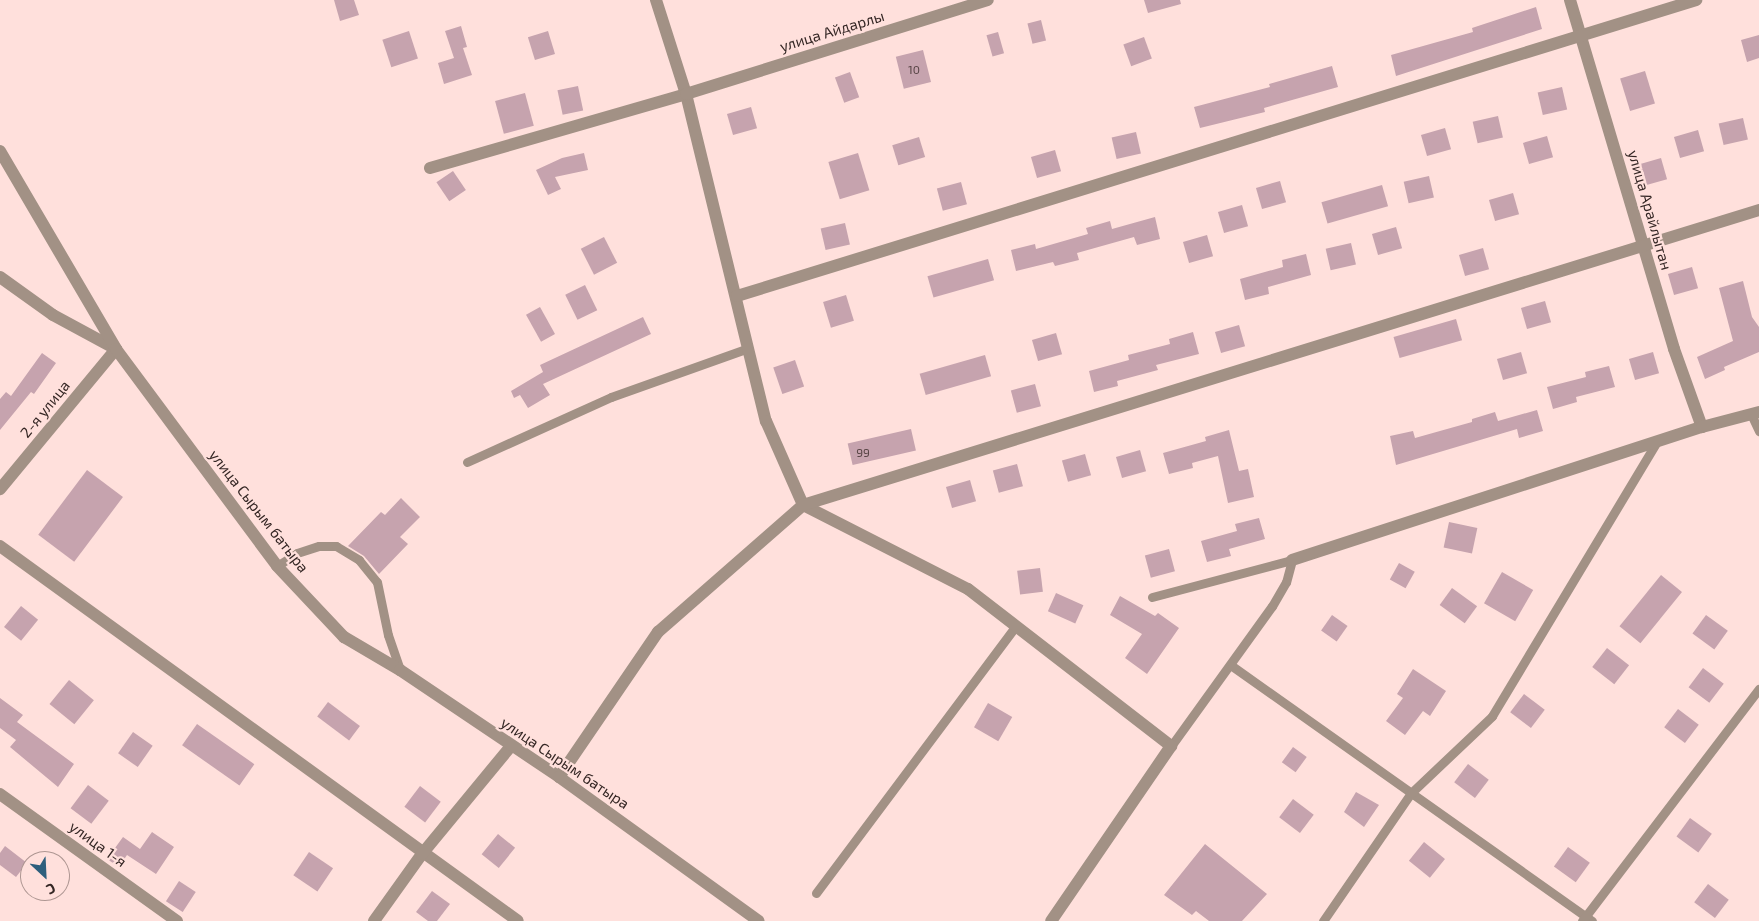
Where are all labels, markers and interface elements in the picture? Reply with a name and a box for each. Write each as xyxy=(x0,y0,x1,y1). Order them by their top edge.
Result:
street label: улица Айдарлы xyxy=(778,7,886,55)
house number: 10 xyxy=(908,63,920,77)
street label: улица Арайлытан xyxy=(1624,148,1676,272)
street label: 2-я улица xyxy=(16,377,74,441)
street label: улица Сырым батыра xyxy=(205,446,313,576)
house number: 99 xyxy=(856,446,870,460)
street label: улица Сырым батыра xyxy=(497,713,633,813)
street label: улица 1-я xyxy=(66,817,130,871)
north arrow xyxy=(20,851,70,901)
text: С xyxy=(44,880,58,899)

